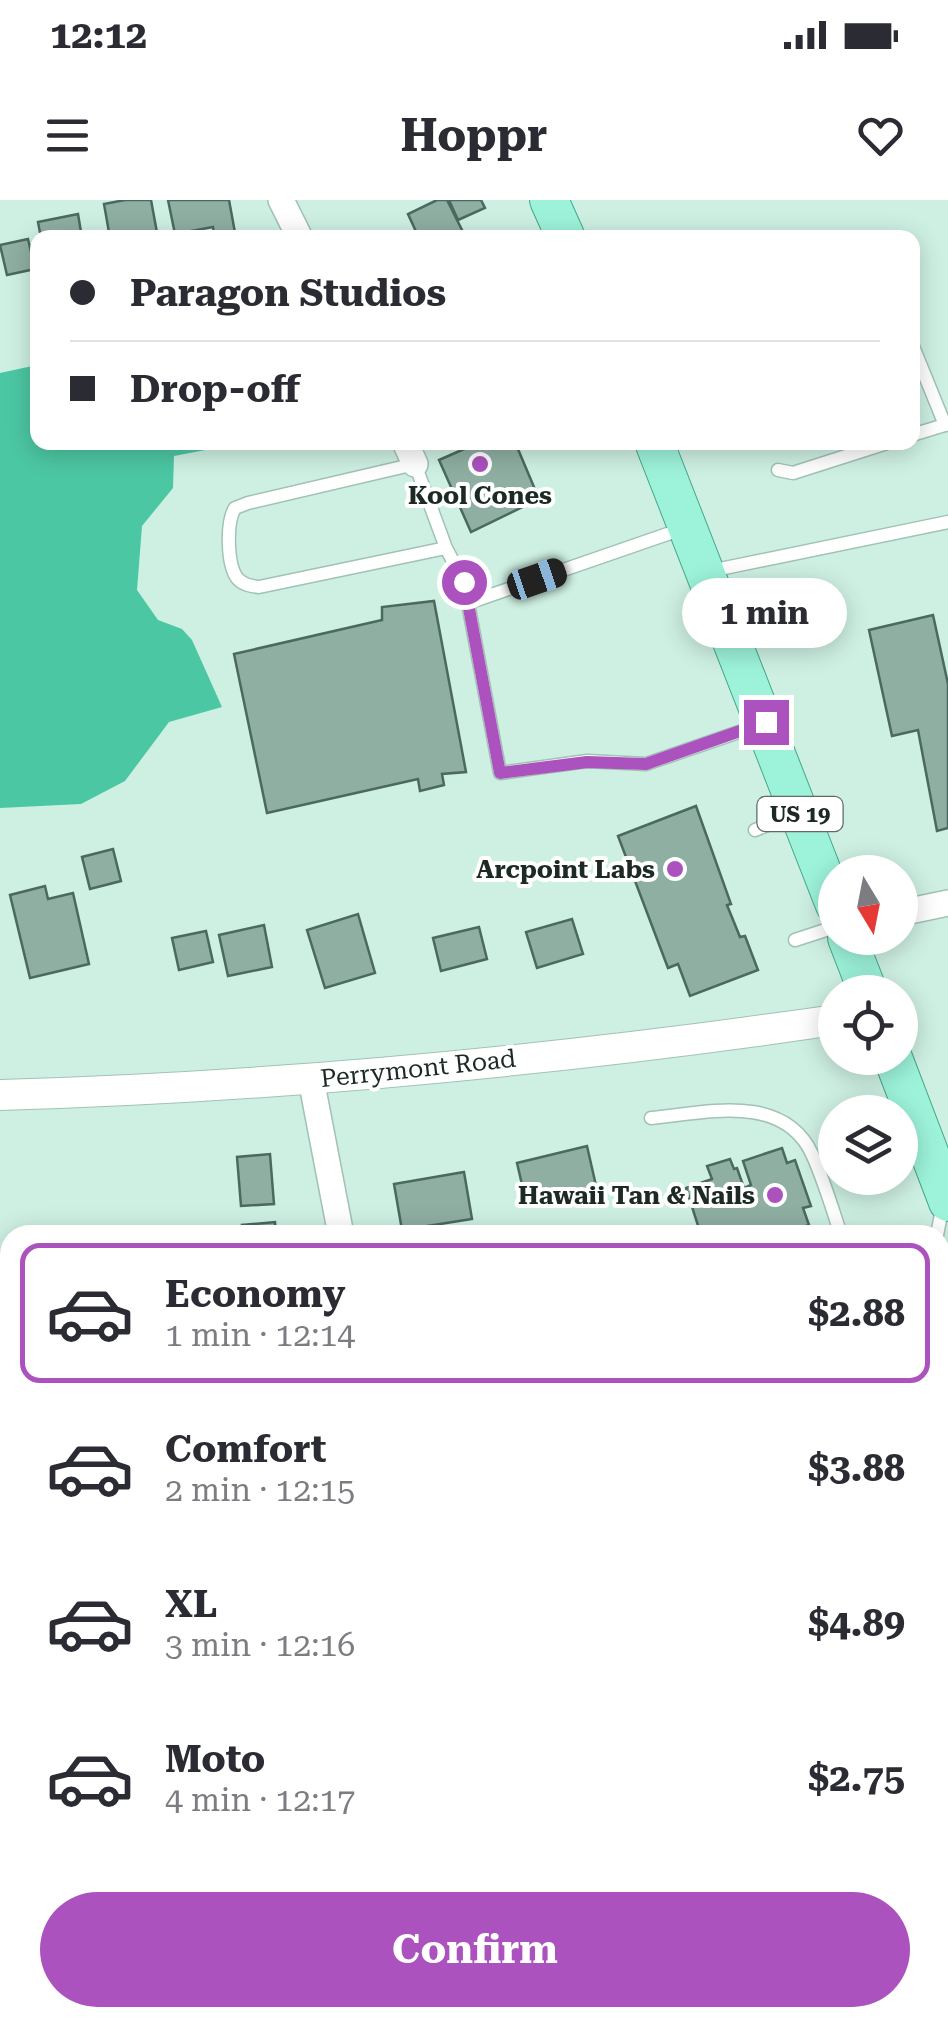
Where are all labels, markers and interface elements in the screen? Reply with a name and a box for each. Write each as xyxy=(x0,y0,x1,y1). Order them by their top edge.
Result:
text: 12:12 xyxy=(50,13,147,57)
icon: menu xyxy=(40,108,95,163)
icon: heart xyxy=(853,108,908,163)
text: Hoppr xyxy=(401,109,547,162)
text: Paragon Studios xyxy=(130,271,446,315)
text: Drop-off xyxy=(130,367,300,411)
marker: Kool Cones xyxy=(469,453,491,475)
place label: Kool Cones xyxy=(408,481,552,510)
car xyxy=(504,555,570,603)
route start xyxy=(442,560,487,605)
callout: 1 min xyxy=(684,577,848,647)
text: 1 min xyxy=(720,594,809,632)
route end xyxy=(744,700,789,745)
road number: US 19 xyxy=(758,797,842,831)
place label: Arcpoint Labs xyxy=(476,855,655,884)
north arrow xyxy=(818,855,918,955)
map controls xyxy=(818,855,918,1195)
marker: Arcpoint Labs xyxy=(664,858,686,880)
button: locate xyxy=(818,975,918,1075)
street label: Perrymont Road xyxy=(319,1044,517,1093)
button: layers xyxy=(818,1095,918,1195)
place label: Hawaii Tan & Nails xyxy=(518,1181,755,1210)
marker: Hawaii Tan & Nails xyxy=(764,1184,786,1206)
icon: car xyxy=(45,1268,135,1358)
text: Economy xyxy=(165,1272,345,1316)
text: $2.88 xyxy=(808,1291,905,1335)
text: 1 min · 12:14 xyxy=(165,1316,355,1354)
icon: car xyxy=(45,1423,135,1513)
text: Comfort xyxy=(165,1427,326,1471)
text: $3.88 xyxy=(808,1446,905,1490)
text: 2 min · 12:15 xyxy=(165,1471,355,1509)
icon: car xyxy=(45,1578,135,1668)
text: XL xyxy=(165,1582,217,1626)
text: $4.89 xyxy=(808,1601,905,1645)
text: 3 min · 12:16 xyxy=(165,1626,355,1664)
icon: car xyxy=(45,1733,135,1823)
text: Moto xyxy=(165,1737,265,1781)
text: $2.75 xyxy=(808,1756,905,1800)
text: 4 min · 12:17 xyxy=(165,1781,355,1819)
button: Confirm xyxy=(40,1892,910,2007)

